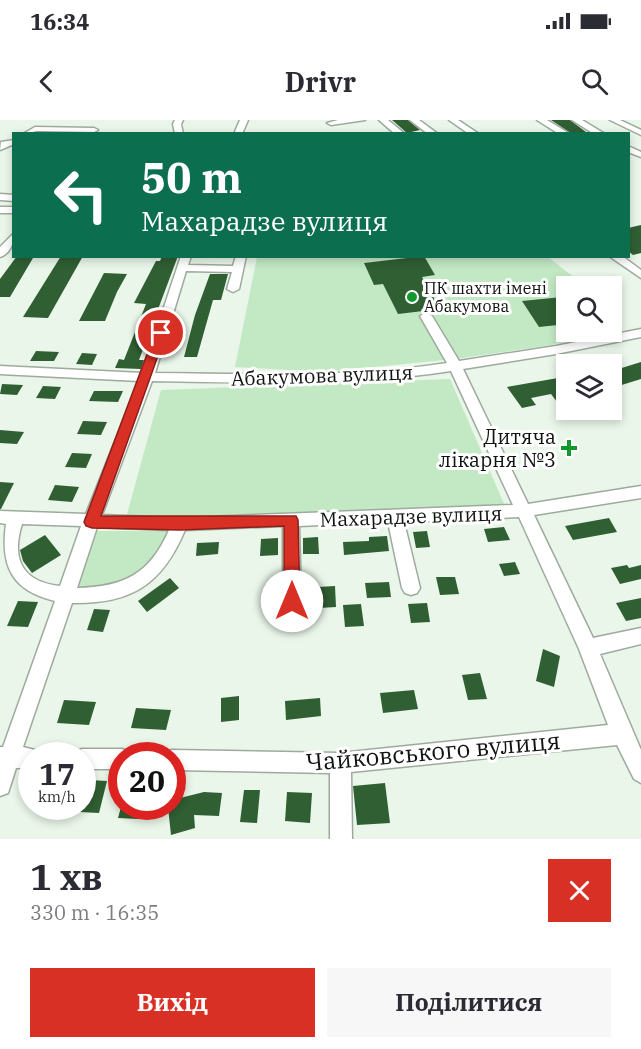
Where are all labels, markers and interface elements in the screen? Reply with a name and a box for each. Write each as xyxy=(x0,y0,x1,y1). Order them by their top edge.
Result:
text: 16:34 xyxy=(30,7,89,36)
text: Drivr xyxy=(285,64,356,99)
icon: back xyxy=(30,65,63,98)
icon: search xyxy=(578,65,611,98)
text: 50 m xyxy=(141,150,242,205)
icon: left xyxy=(42,156,120,234)
text: Махарадзе вулиця xyxy=(141,203,388,238)
map controls xyxy=(556,276,622,420)
button: search xyxy=(556,276,622,342)
place label: ПК шахти імені Абакумова xyxy=(424,278,547,316)
marker: ПК шахти імені Абакумова xyxy=(405,290,419,304)
pin xyxy=(135,307,186,358)
icon: arrive xyxy=(144,316,177,349)
button: layers xyxy=(556,354,622,420)
street label: Абакумова вулиця xyxy=(230,358,414,392)
place label: Дитяча лікарня №3 xyxy=(439,423,556,473)
marker: Дитяча лікарня №3 xyxy=(560,439,578,457)
street label: Махарадзе вулиця xyxy=(319,499,503,533)
position arrow xyxy=(260,569,324,633)
street label: Чайковського вулиця xyxy=(304,724,562,778)
speed limit sign: 20 xyxy=(108,742,186,820)
text: 17 xyxy=(39,754,75,793)
text: km/h xyxy=(38,787,76,806)
text: 1 хв xyxy=(30,853,103,900)
button: close xyxy=(548,859,611,922)
text: 330 m · 16:35 xyxy=(30,899,159,926)
button: Вихід xyxy=(30,968,315,1037)
button: Поділитися xyxy=(327,968,611,1037)

